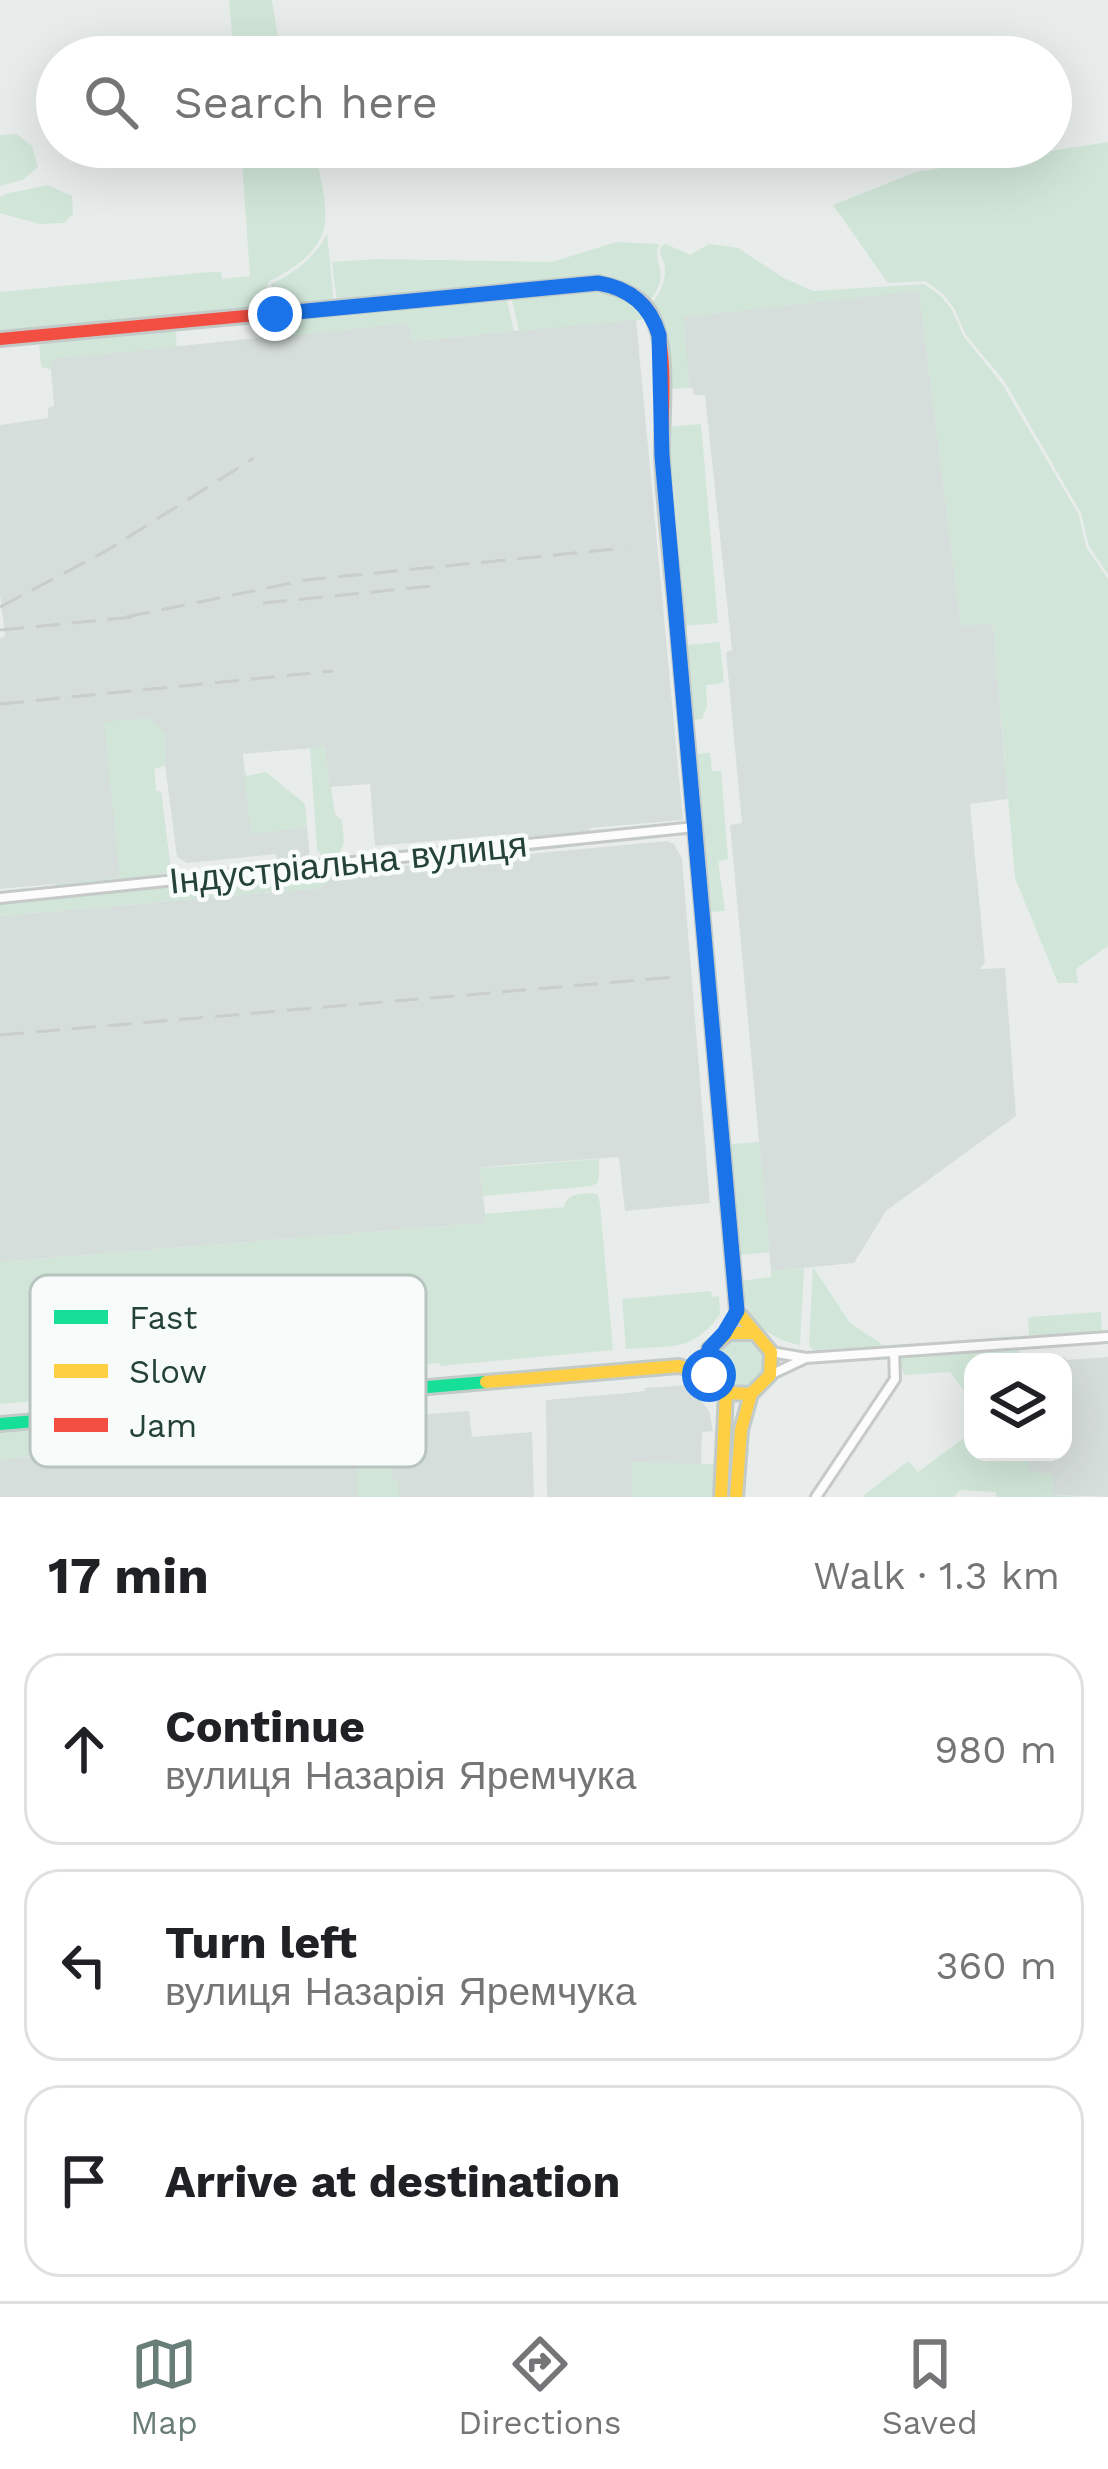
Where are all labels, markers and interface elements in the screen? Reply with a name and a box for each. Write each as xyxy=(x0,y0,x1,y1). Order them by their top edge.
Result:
search box xyxy=(36,36,1072,168)
icon: search xyxy=(78,69,144,135)
text: Search here xyxy=(174,76,438,129)
route end xyxy=(248,287,302,341)
street label: Індустріальна вулиця xyxy=(167,823,529,903)
legend xyxy=(30,1275,426,1467)
text: Fast xyxy=(129,1298,198,1337)
route start xyxy=(682,1348,736,1402)
text: Slow xyxy=(129,1352,207,1391)
map controls xyxy=(964,1353,1072,1461)
button: layers xyxy=(964,1353,1072,1461)
text: Jam xyxy=(129,1406,197,1445)
text: 17 min xyxy=(48,1546,209,1605)
text: Walk · 1.3 km xyxy=(813,1553,1060,1598)
text: Continue xyxy=(165,1700,365,1753)
icon: ahead xyxy=(51,1716,117,1782)
text: 980 m xyxy=(934,1727,1057,1772)
text: вулиця Назарія Яремчука xyxy=(165,1753,636,1798)
text: Turn left xyxy=(165,1916,357,1969)
icon: left xyxy=(51,1932,117,1998)
text: 360 m xyxy=(936,1943,1057,1988)
text: вулиця Назарія Яремчука xyxy=(165,1969,636,2014)
icon: arrive xyxy=(51,2148,117,2214)
text: Arrive at destination xyxy=(165,2155,620,2208)
tab: Map xyxy=(130,2331,198,2442)
tab: Directions xyxy=(458,2331,621,2442)
tab: Saved xyxy=(882,2331,978,2442)

